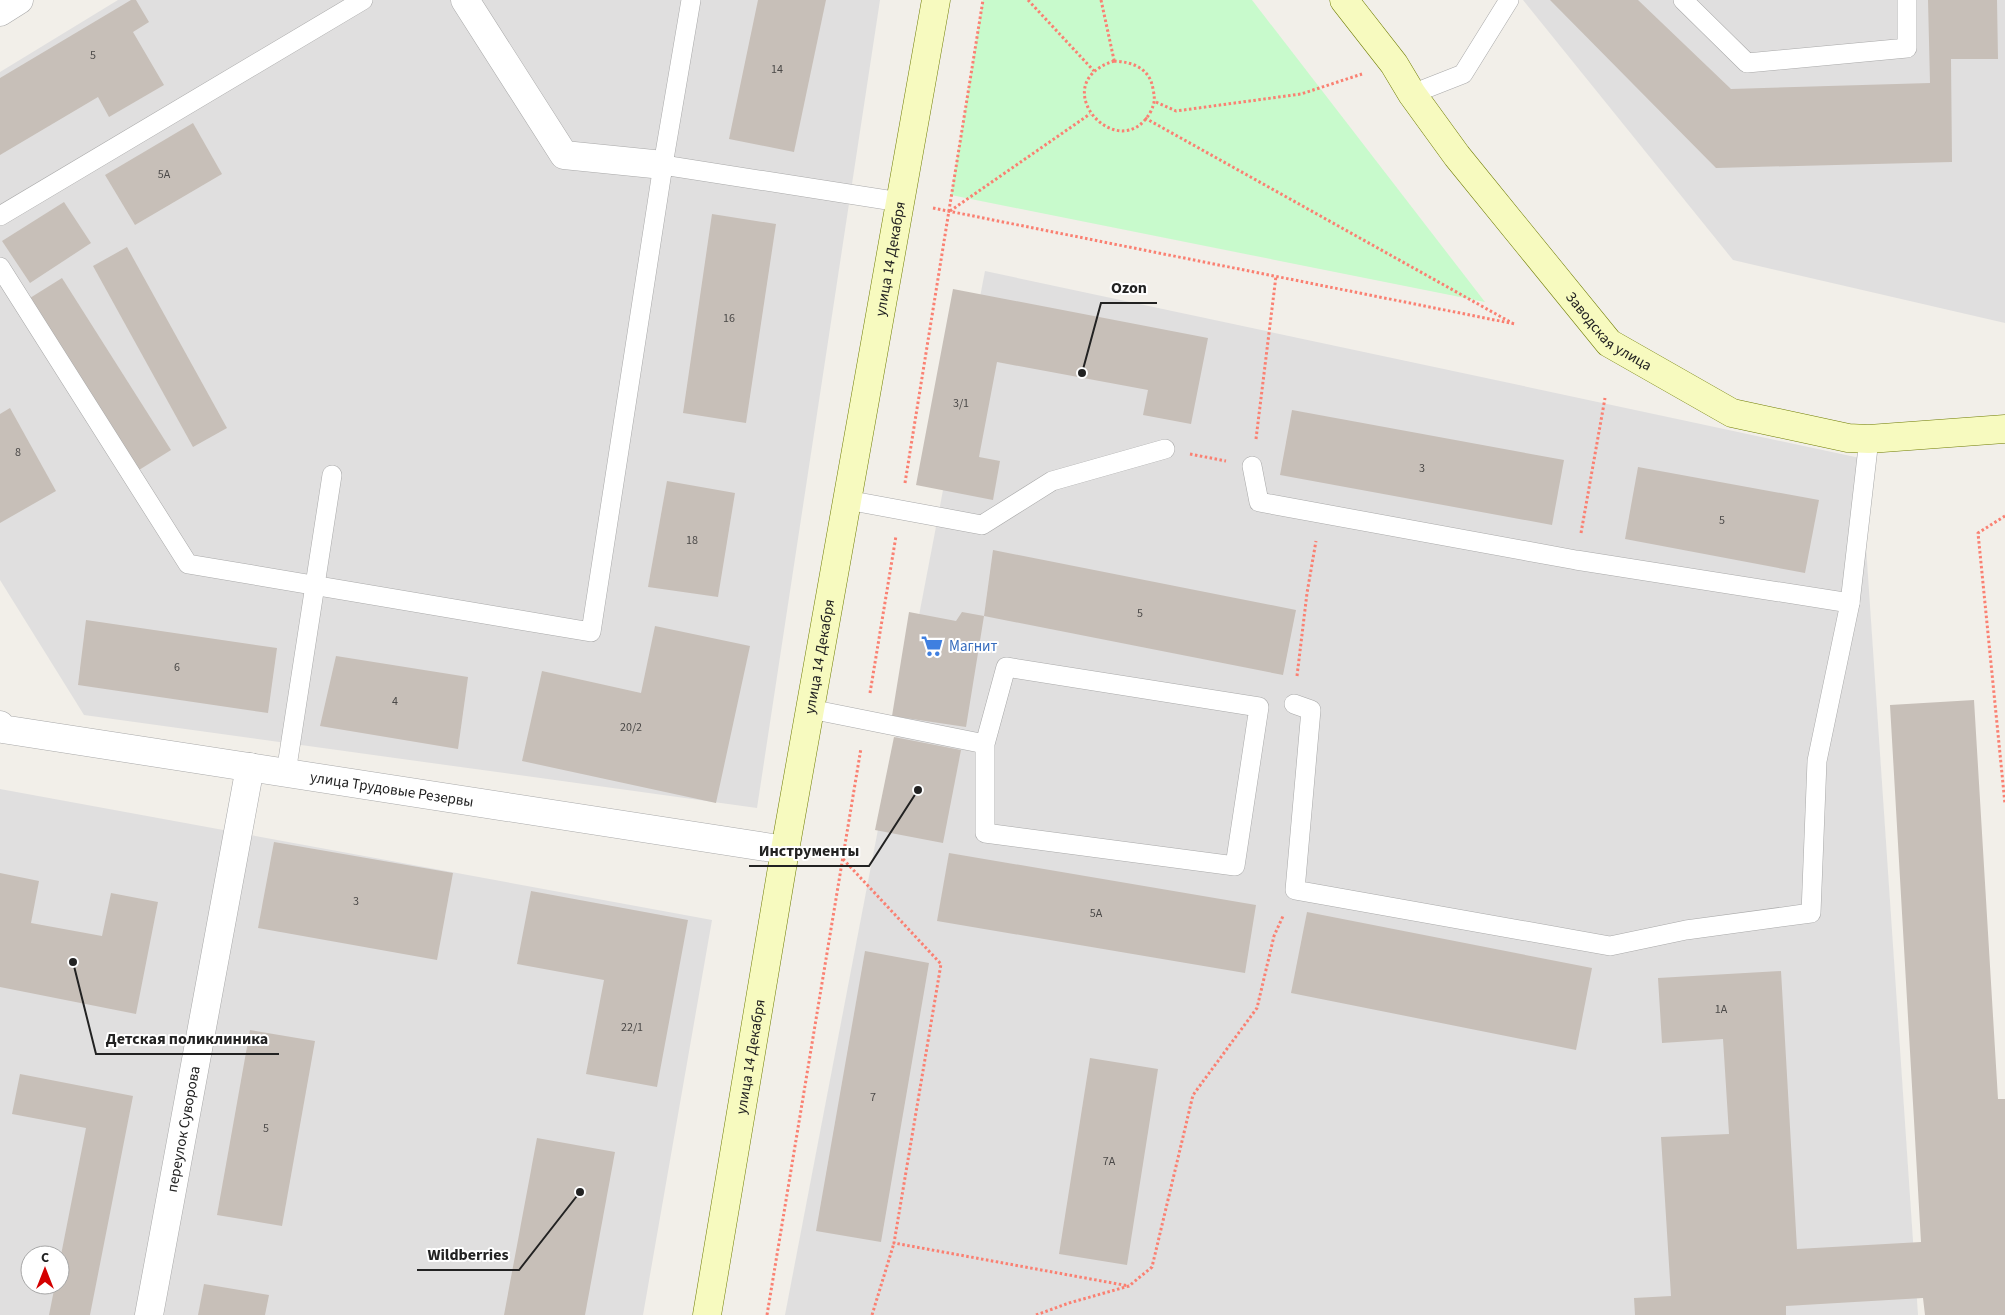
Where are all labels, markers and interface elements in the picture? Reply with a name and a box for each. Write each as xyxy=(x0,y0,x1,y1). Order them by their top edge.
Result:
house number: 5 xyxy=(90,47,96,64)
house number: 14 xyxy=(771,61,783,78)
house number: 5А xyxy=(158,166,171,183)
street label: улица 14 Декабря xyxy=(870,200,911,318)
callout: Ozon xyxy=(1101,272,1157,303)
text: Ozon xyxy=(1111,277,1147,299)
street label: Заводская улица xyxy=(1560,287,1656,376)
house number: 16 xyxy=(723,310,735,327)
house number: 3/1 xyxy=(953,395,969,412)
house number: 8 xyxy=(15,444,21,461)
house number: 3 xyxy=(1419,460,1425,477)
house number: 5 xyxy=(1719,512,1725,529)
house number: 18 xyxy=(686,532,698,549)
street label: улица 14 Декабря xyxy=(799,597,840,716)
house number: 5 xyxy=(1137,605,1143,622)
supermarket icon: Магнит xyxy=(919,633,945,659)
place label: Магнит xyxy=(949,636,998,657)
house number: 6 xyxy=(174,659,180,676)
house number: 4 xyxy=(392,693,398,710)
house number: 20/2 xyxy=(620,719,642,736)
street label: улица Трудовые Резервы xyxy=(309,767,475,813)
callout: Инструменты xyxy=(749,835,869,866)
text: Инструменты xyxy=(759,840,859,862)
house number: 3 xyxy=(353,893,359,910)
house number: 5А xyxy=(1090,905,1103,922)
street label: улица 14 Декабря xyxy=(731,998,771,1116)
house number: 1А xyxy=(1715,1001,1728,1018)
house number: 22/1 xyxy=(621,1019,643,1036)
callout: Детская поликлиника xyxy=(96,1023,279,1054)
text: Детская поликлиника xyxy=(106,1028,268,1050)
street label: переулок Суворова xyxy=(162,1064,206,1194)
house number: 7 xyxy=(870,1089,876,1106)
house number: 5 xyxy=(263,1120,269,1137)
house number: 7А xyxy=(1103,1153,1116,1170)
callout: Wildberries xyxy=(417,1239,519,1270)
text: Wildberries xyxy=(427,1244,509,1266)
north arrow xyxy=(20,1245,70,1295)
text: С xyxy=(41,1248,49,1268)

